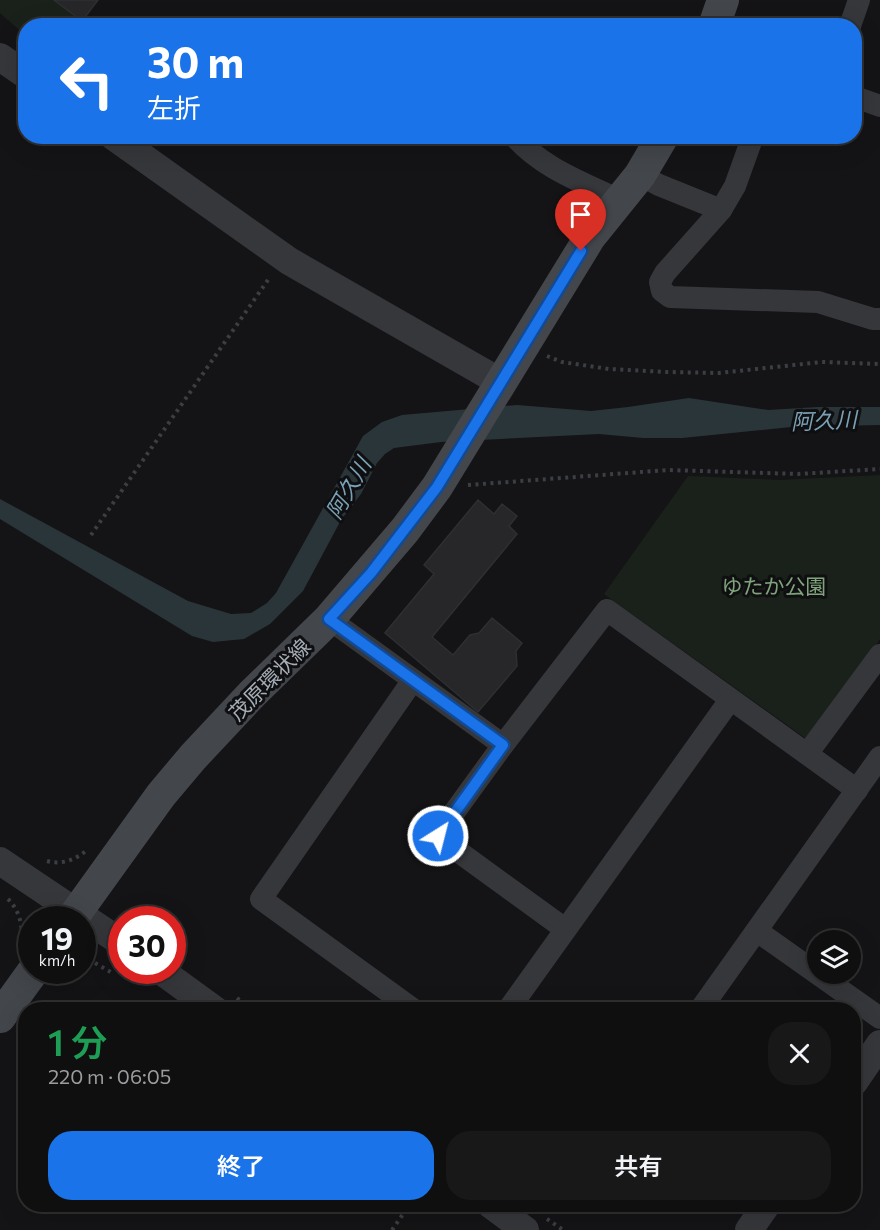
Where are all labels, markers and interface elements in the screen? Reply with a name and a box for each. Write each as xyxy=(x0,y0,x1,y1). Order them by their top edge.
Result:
text: 30 m xyxy=(147,35,244,87)
icon: left xyxy=(48,42,126,120)
text: 左折 xyxy=(147,91,201,124)
pin xyxy=(555,189,606,251)
icon: arrive xyxy=(564,198,597,231)
water label: 阿久川 xyxy=(791,405,859,435)
water label: 阿久川 xyxy=(320,451,377,523)
park label: ゆたか公園 xyxy=(722,573,827,598)
street label: 茂原環状線 xyxy=(223,633,315,725)
position arrow xyxy=(406,804,470,868)
speed limit sign: 30 xyxy=(108,906,186,984)
text: 19 xyxy=(41,919,73,956)
map controls xyxy=(807,930,861,984)
button: layers xyxy=(807,930,861,984)
text: km/h xyxy=(39,951,75,969)
text: 1 分 xyxy=(48,1019,107,1063)
button: close xyxy=(768,1022,831,1085)
text: 220 m · 06:05 xyxy=(48,1064,171,1088)
button: 終了 xyxy=(48,1131,434,1200)
button: 共有 xyxy=(446,1131,831,1200)

